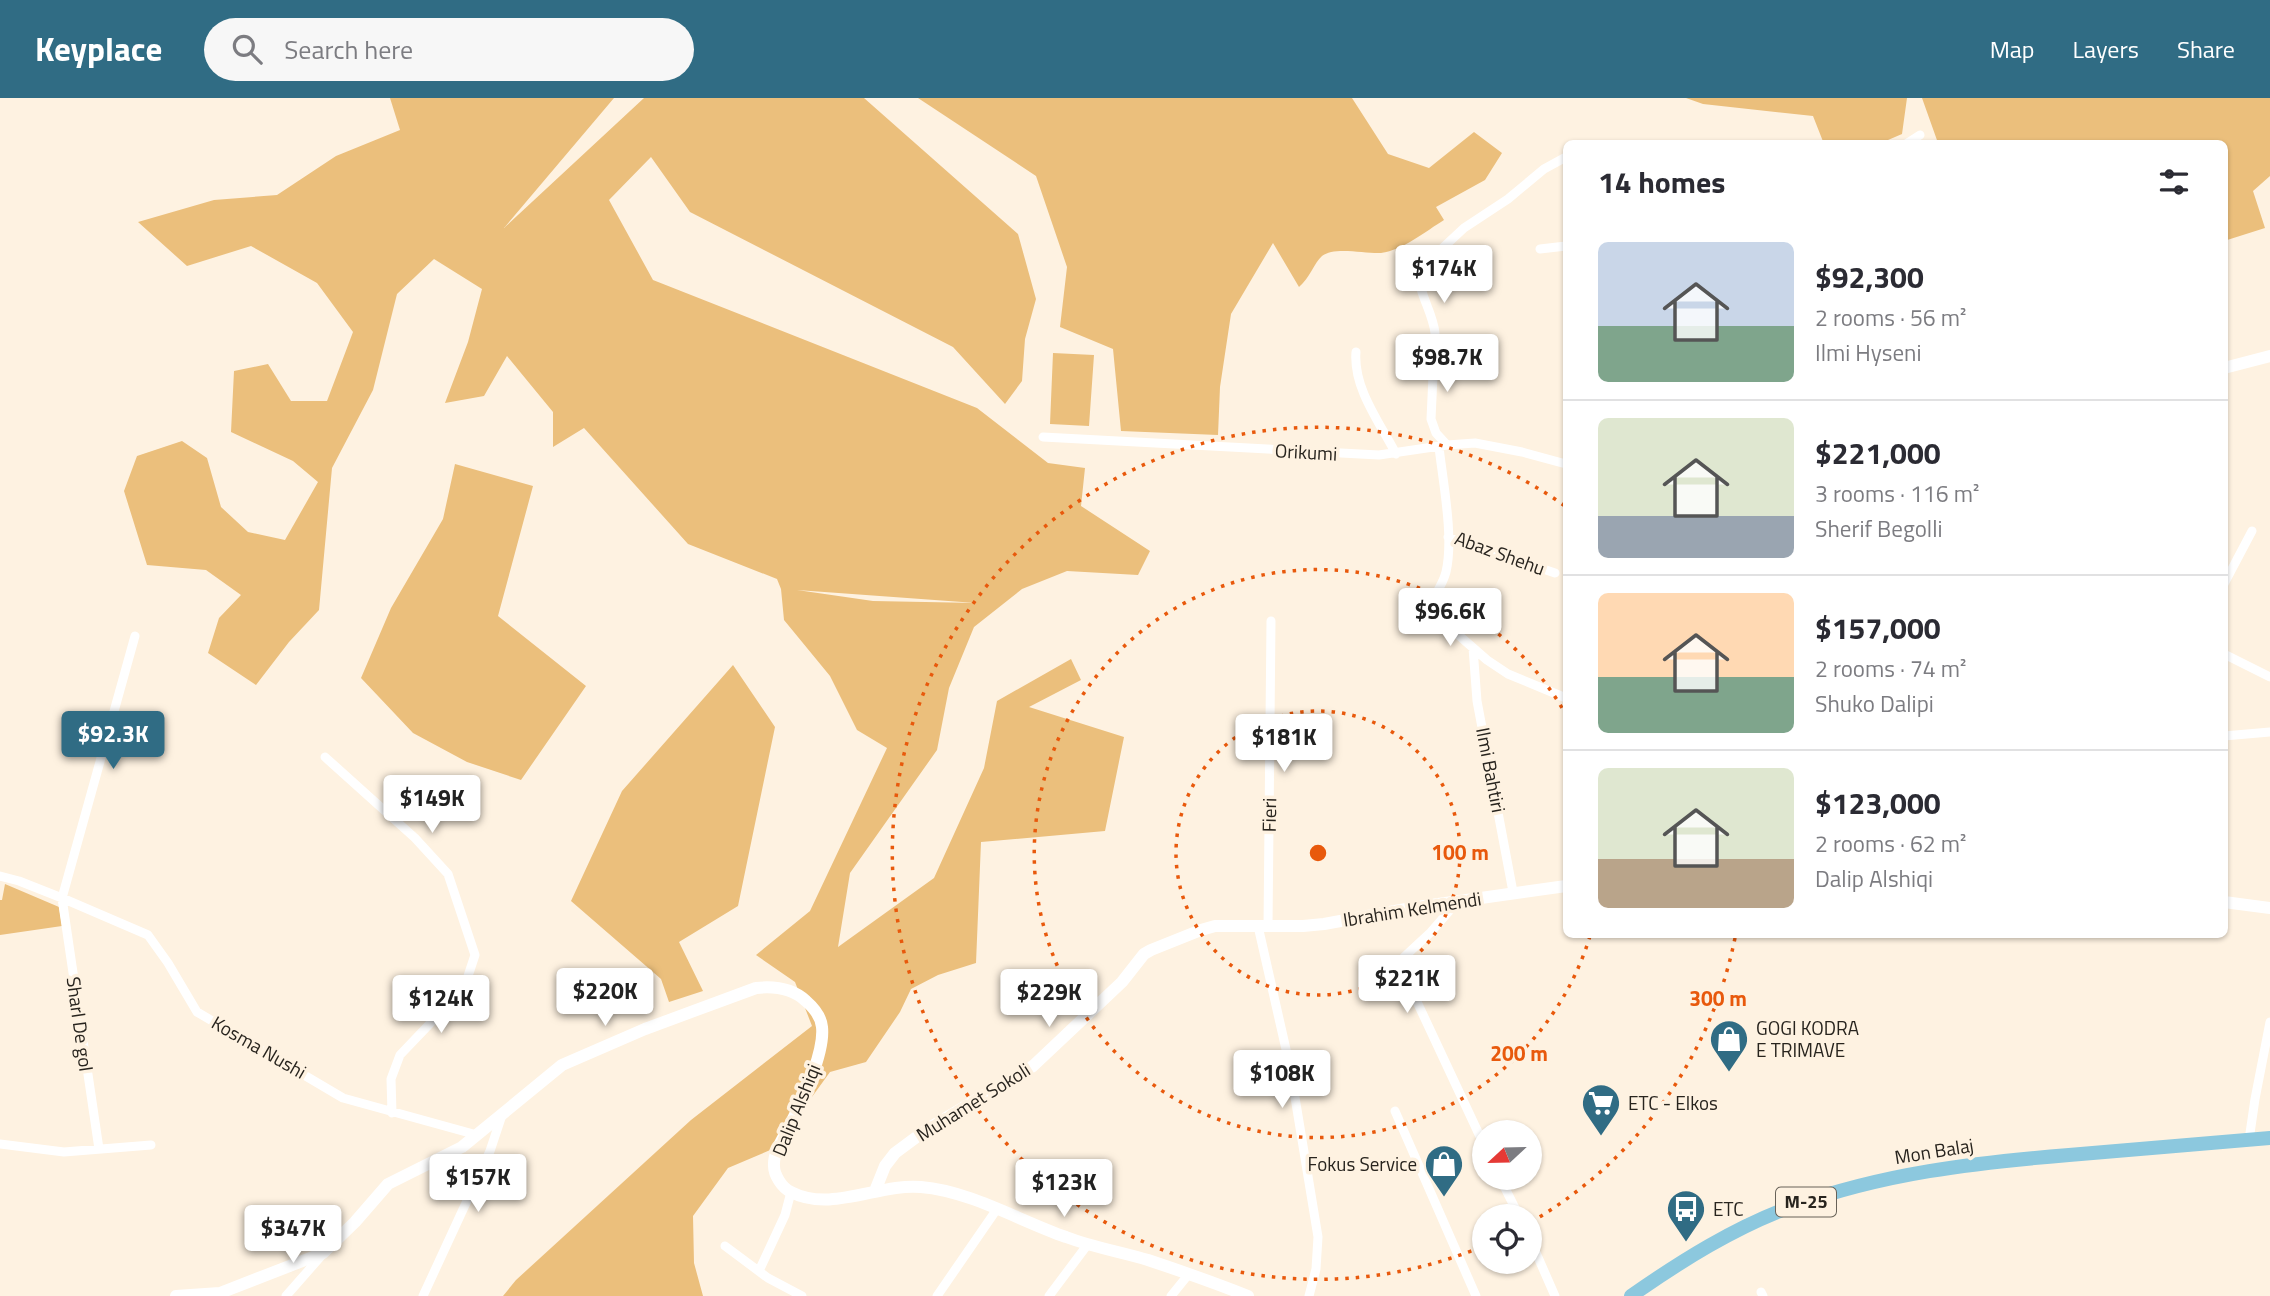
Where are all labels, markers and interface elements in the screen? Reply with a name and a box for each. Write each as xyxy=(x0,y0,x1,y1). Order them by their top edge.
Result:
search box xyxy=(204,18,694,81)
text: Keyplace xyxy=(35,24,162,74)
icon: search xyxy=(228,30,266,68)
text: Search here xyxy=(284,30,413,69)
text: Map xyxy=(1990,31,2035,67)
text: Layers xyxy=(2073,31,2139,67)
text: Share xyxy=(2177,31,2235,67)
text: 14 homes xyxy=(1598,159,1725,205)
icon: filters xyxy=(2155,163,2193,201)
pin: $174K xyxy=(1395,246,1493,305)
text: $174K xyxy=(1411,250,1477,285)
text: $92,300 xyxy=(1815,254,1924,300)
icon: home xyxy=(1654,270,1738,354)
text: 2 rooms · 56 m² xyxy=(1815,300,1966,335)
pin: $98.7K xyxy=(1390,334,1504,394)
text: Ilmi Hyseni xyxy=(1815,335,1921,370)
text: $98.7K xyxy=(1411,339,1483,374)
text: $221,000 xyxy=(1815,430,1941,476)
street label: Orikumi xyxy=(1274,435,1338,468)
icon: home xyxy=(1654,446,1738,530)
text: 3 rooms · 116 m² xyxy=(1815,476,1979,511)
text: Sherif Begolli xyxy=(1815,511,1943,546)
street label: Abaz Shehu xyxy=(1451,523,1549,582)
pin: $96.6K xyxy=(1393,588,1507,648)
text: $96.6K xyxy=(1414,593,1486,628)
text: $157,000 xyxy=(1815,605,1941,651)
icon: home xyxy=(1654,621,1738,705)
text: 2 rooms · 74 m² xyxy=(1815,651,1966,686)
text: Shuko Dalipi xyxy=(1815,686,1934,721)
pin: $92.3K xyxy=(56,712,170,771)
pin: $181K xyxy=(1235,714,1333,774)
text: $92.3K xyxy=(77,716,149,751)
text: $181K xyxy=(1251,719,1317,754)
street label: Ilmi Bahtiri xyxy=(1469,725,1514,815)
pin: $149K xyxy=(383,776,481,835)
text: $149K xyxy=(399,780,465,815)
text: $123,000 xyxy=(1815,780,1941,826)
icon: home xyxy=(1654,796,1738,880)
street label: Fieri xyxy=(1254,797,1283,832)
text: 2 rooms · 62 m² xyxy=(1815,826,1966,861)
text: 100 m xyxy=(1431,836,1489,868)
centre of rings xyxy=(1306,841,1330,865)
text: Dalip Alshiqi xyxy=(1815,861,1933,896)
street label: Ibrahim Kelmendi xyxy=(1341,883,1483,934)
pin: $221K xyxy=(1358,956,1456,1015)
text: $221K xyxy=(1374,960,1440,995)
pin: $220K xyxy=(556,968,654,1028)
pin: $229K xyxy=(1000,970,1098,1029)
text: $220K xyxy=(572,973,638,1008)
text: $229K xyxy=(1016,974,1082,1009)
street label: Sharl De gol xyxy=(59,975,101,1073)
pin: $124K xyxy=(392,976,490,1035)
text: $124K xyxy=(408,980,474,1015)
text: 300 m xyxy=(1689,982,1747,1014)
street label: Kosma Nushi xyxy=(206,1008,312,1085)
place label: GOGI KODRA E TRIMAVE xyxy=(1756,1013,1859,1064)
shop icon: GOGI KODRA E TRIMAVE xyxy=(1708,1018,1750,1073)
text: 200 m xyxy=(1490,1037,1548,1069)
pin: $108K xyxy=(1233,1051,1331,1110)
street label: Muhamet Sokoli xyxy=(910,1055,1035,1148)
text: $108K xyxy=(1249,1055,1315,1090)
street label: Dalip Alshiqi xyxy=(764,1059,827,1160)
supermarket icon: ETC - Elkos xyxy=(1580,1082,1622,1137)
place label: ETC - Elkos xyxy=(1628,1088,1718,1117)
north arrow xyxy=(1472,1120,1542,1190)
map controls xyxy=(1472,1120,1542,1274)
street label: Mon Balaj xyxy=(1892,1130,1975,1171)
shop icon: Fokus Service xyxy=(1423,1143,1465,1198)
place label: Fokus Service xyxy=(1308,1149,1417,1178)
pin: $157K xyxy=(429,1154,527,1214)
text: $157K xyxy=(445,1159,511,1194)
pin: $123K xyxy=(1015,1160,1113,1219)
text: $123K xyxy=(1031,1164,1097,1199)
bus stop icon: ETC xyxy=(1665,1188,1707,1243)
road number: M-25 xyxy=(1776,1188,1836,1217)
place label: ETC xyxy=(1713,1194,1744,1223)
button: locate xyxy=(1472,1204,1542,1274)
pin: $347K xyxy=(244,1206,342,1265)
text: $347K xyxy=(260,1210,326,1245)

